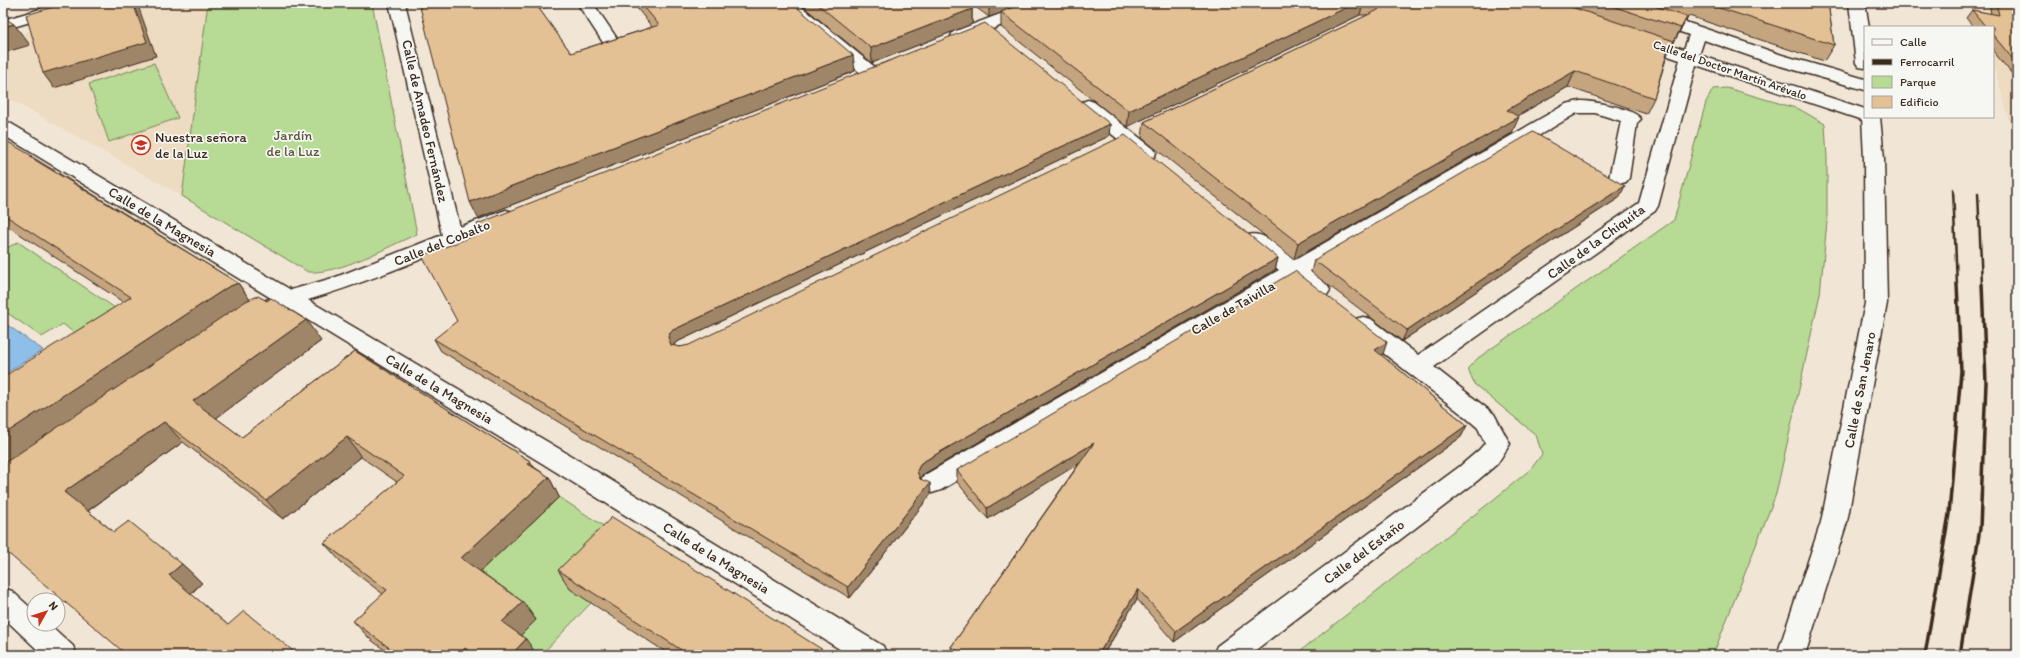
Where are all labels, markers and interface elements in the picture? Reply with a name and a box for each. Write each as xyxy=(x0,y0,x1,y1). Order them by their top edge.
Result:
legend xyxy=(1864,26,1994,118)
text: Calle xyxy=(1900,35,1927,49)
street label: Calle del Doctor Martín Arévalo xyxy=(1651,37,1809,103)
street label: Calle de Amadeo Fernández xyxy=(398,38,452,204)
text: Ferrocarril xyxy=(1900,55,1955,69)
text: Parque xyxy=(1900,75,1936,89)
text: Edificio xyxy=(1900,95,1939,109)
park label: Jardín de la Luz xyxy=(267,127,320,160)
place label: Nuestra señora de la Luz xyxy=(155,129,247,162)
school or university icon: Nuestra señora de la Luz xyxy=(130,134,152,156)
street label: Calle de la Magnesia xyxy=(105,183,219,261)
street label: Calle de la Chiquita xyxy=(1544,201,1648,283)
street label: Calle del Cobalto xyxy=(391,216,493,270)
street label: Calle de Taivilla xyxy=(1188,277,1279,339)
street label: Calle de San Jenaro xyxy=(1840,330,1880,450)
street label: Calle de la Magnesia xyxy=(382,350,496,428)
street label: Calle del Estaño xyxy=(1320,516,1408,588)
street label: Calle de la Magnesia xyxy=(660,518,772,598)
north arrow xyxy=(26,592,66,632)
text: N xyxy=(46,599,61,613)

